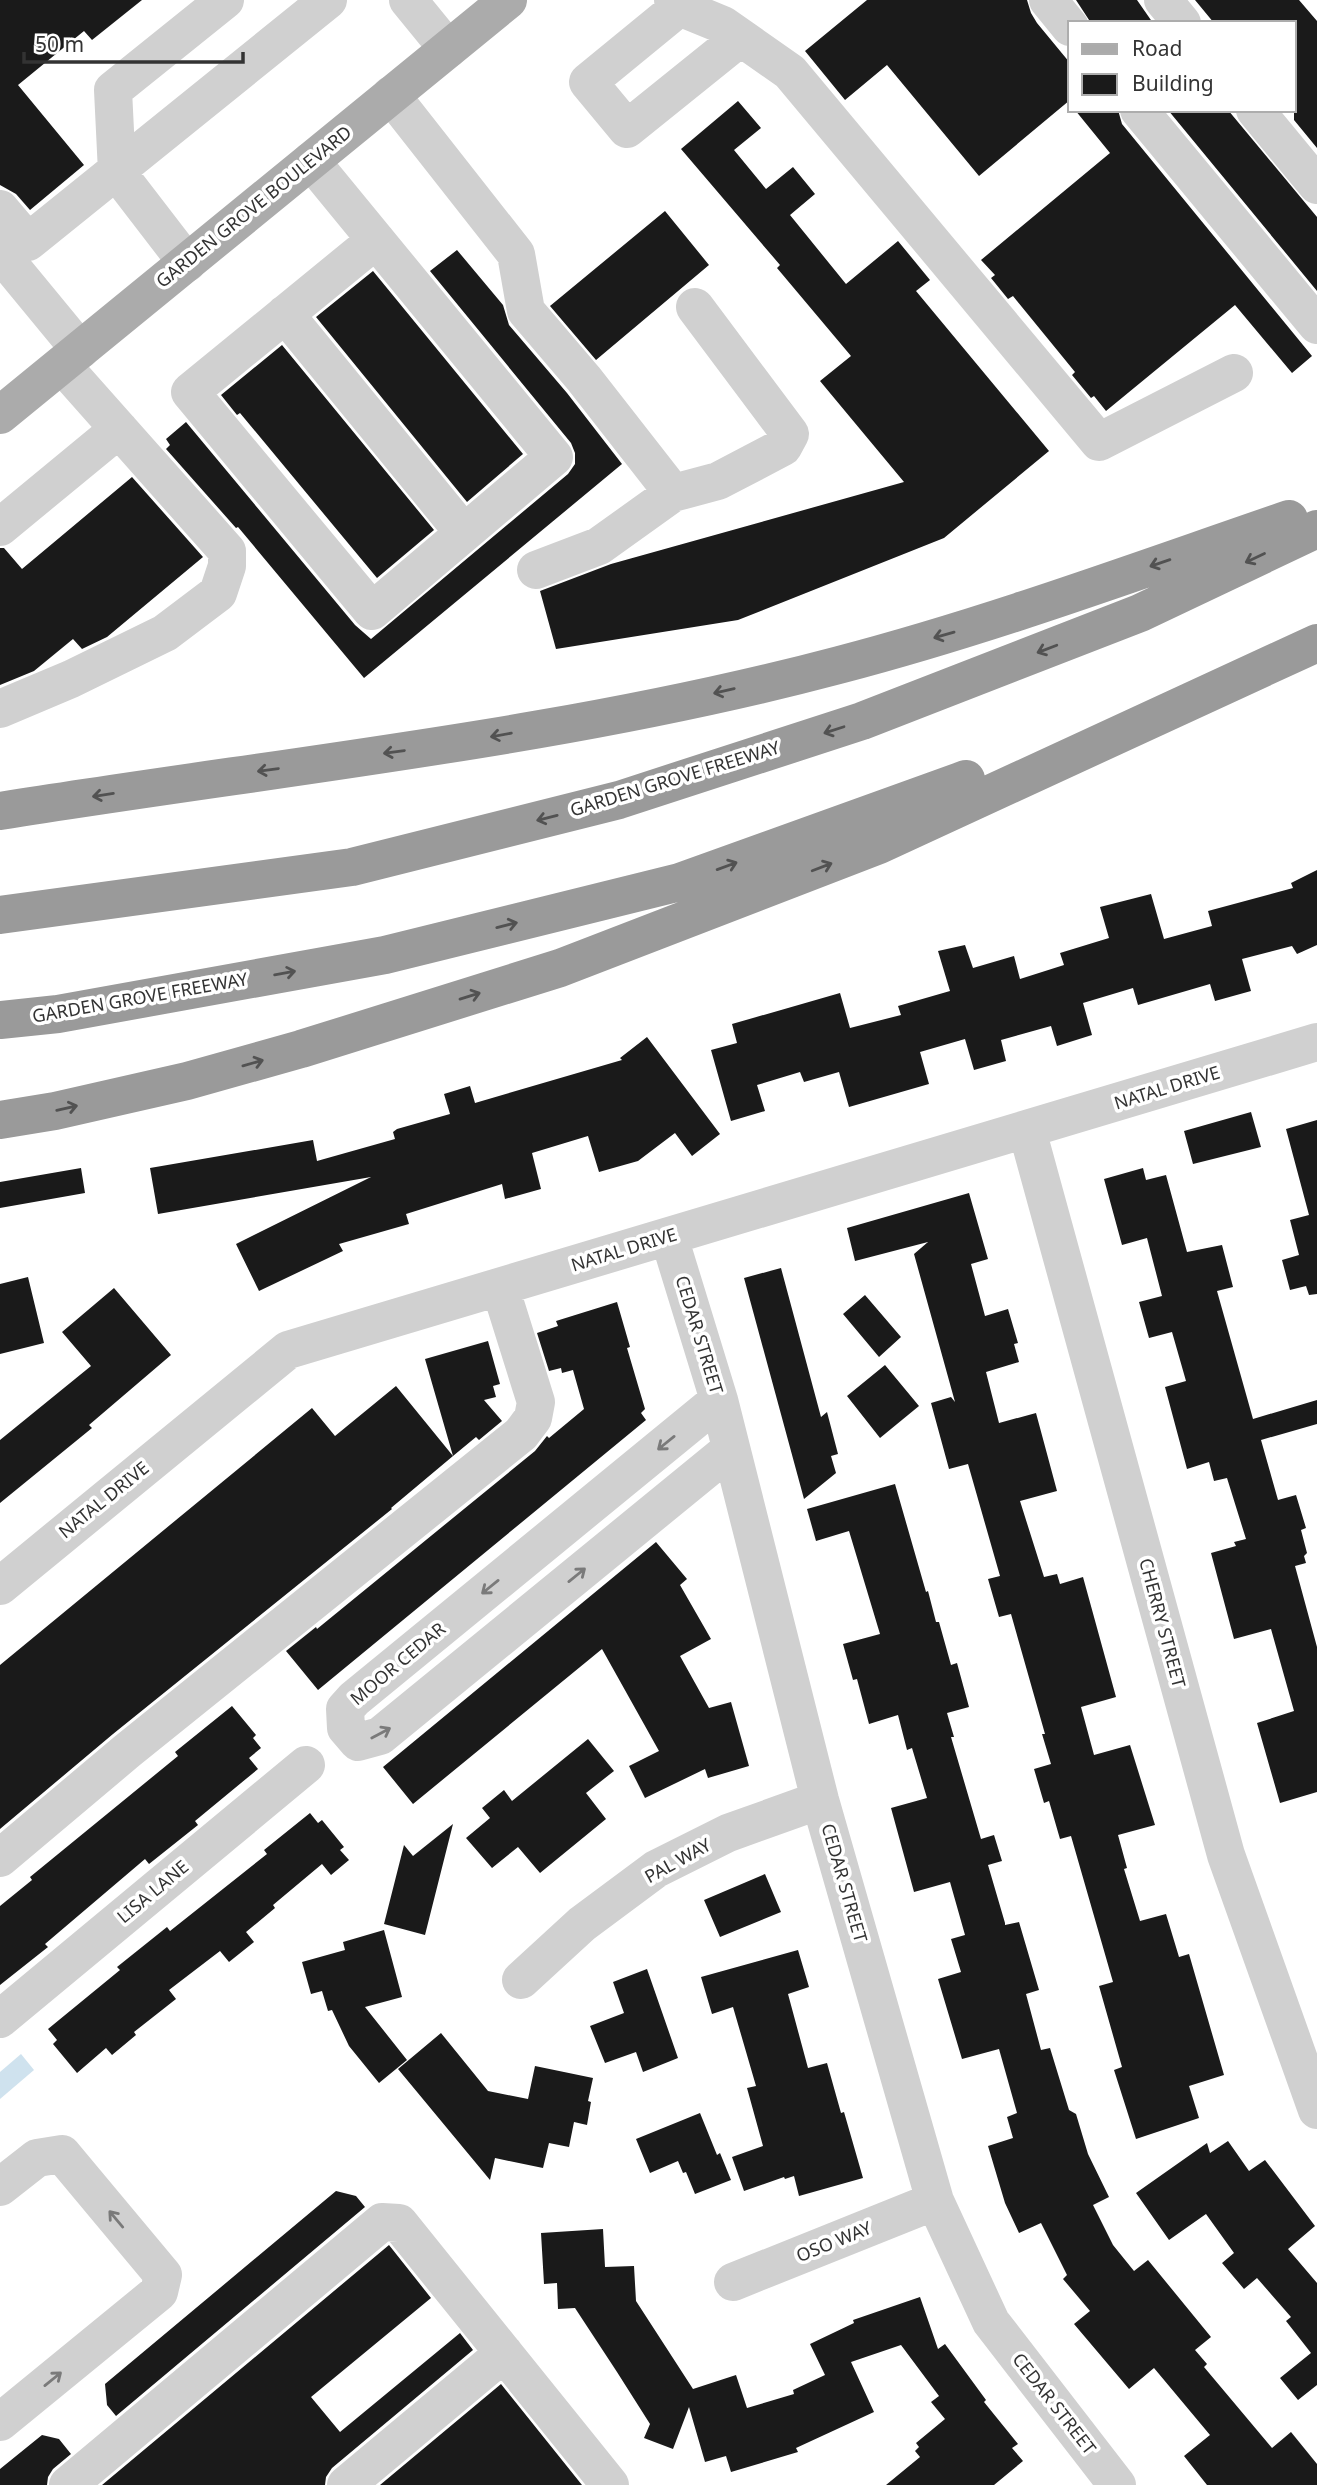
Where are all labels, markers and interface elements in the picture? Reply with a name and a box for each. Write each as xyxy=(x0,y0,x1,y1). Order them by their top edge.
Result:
scale bar xyxy=(24,21,243,65)
legend xyxy=(1068,21,1296,112)
text: 50 m xyxy=(35,30,84,58)
text: Road xyxy=(1132,34,1182,62)
text: Building xyxy=(1132,69,1214,97)
street label: GARDEN GROVE BOULEVARD xyxy=(151,120,356,293)
one-way arrow xyxy=(1245,552,1266,565)
one-way arrow xyxy=(1149,557,1171,570)
one-way arrow xyxy=(933,629,955,642)
one-way arrow xyxy=(1037,644,1058,656)
one-way arrow xyxy=(713,685,736,699)
one-way arrow xyxy=(824,725,846,737)
one-way arrow xyxy=(490,729,513,742)
street label: GARDEN GROVE FREEWAY xyxy=(567,734,783,821)
one-way arrow xyxy=(383,746,406,759)
one-way arrow xyxy=(258,764,280,777)
one-way arrow xyxy=(92,789,114,802)
one-way arrow xyxy=(536,812,559,825)
one-way arrow xyxy=(715,859,737,871)
one-way arrow xyxy=(811,860,832,873)
one-way arrow xyxy=(495,918,518,931)
street label: GARDEN GROVE FREEWAY xyxy=(30,966,250,1028)
one-way arrow xyxy=(273,966,296,979)
one-way arrow xyxy=(459,988,481,1001)
one-way arrow xyxy=(242,1055,264,1068)
street label: NATAL DRIVE xyxy=(1111,1060,1223,1115)
one-way arrow xyxy=(55,1101,78,1114)
street label: NATAL DRIVE xyxy=(568,1222,680,1277)
street label: CEDAR STREET xyxy=(671,1273,729,1397)
one-way arrow xyxy=(658,1435,676,1451)
street label: NATAL DRIVE xyxy=(53,1455,153,1543)
street label: CHERRY STREET xyxy=(1134,1555,1192,1690)
one-way arrow xyxy=(567,1568,585,1583)
one-way arrow xyxy=(482,1579,500,1595)
street label: MOOR CEDAR xyxy=(345,1616,450,1710)
one-way arrow xyxy=(370,1726,390,1740)
street label: CEDAR STREET xyxy=(817,1820,873,1945)
street label: PAL WAY xyxy=(640,1832,716,1888)
street label: LISA LANE xyxy=(112,1854,193,1928)
one-way arrow xyxy=(109,2210,125,2228)
street label: OSO WAY xyxy=(792,2215,876,2267)
street label: CEDAR STREET xyxy=(1008,2348,1102,2459)
one-way arrow xyxy=(44,2371,62,2387)

